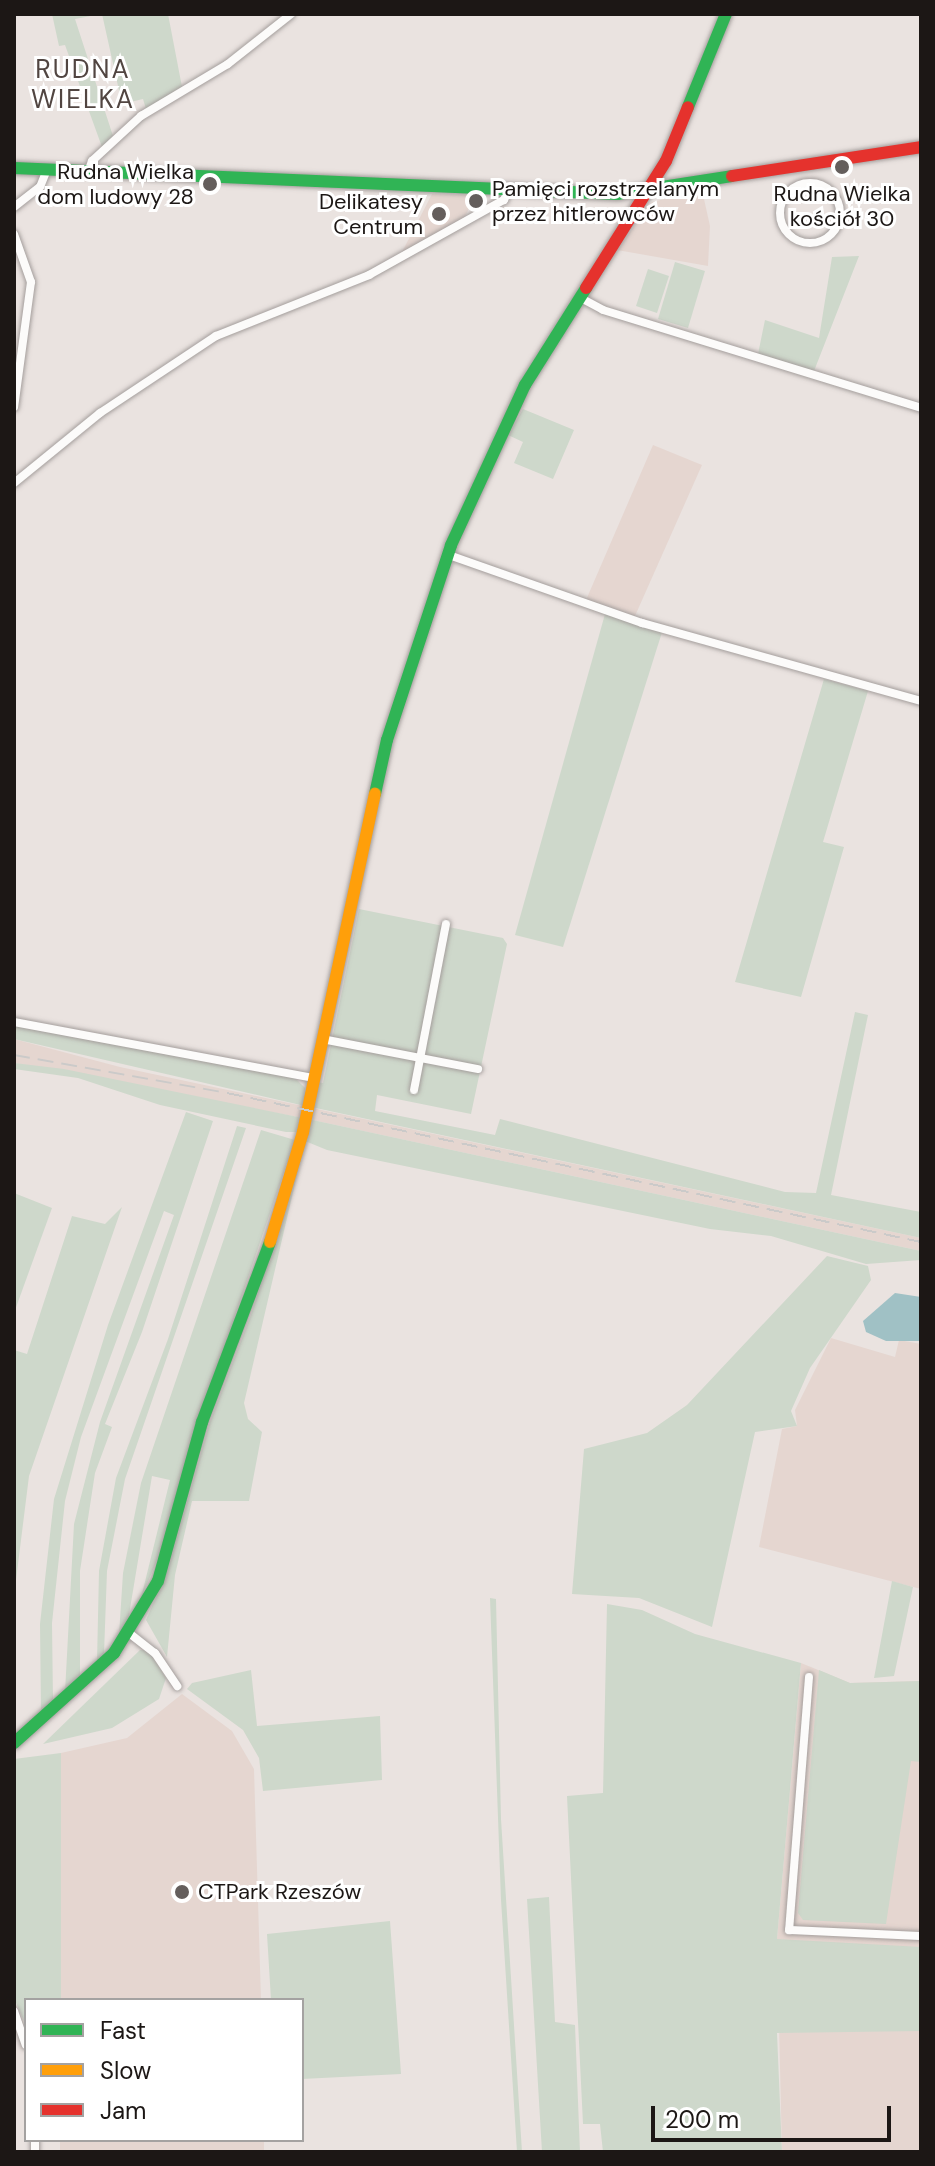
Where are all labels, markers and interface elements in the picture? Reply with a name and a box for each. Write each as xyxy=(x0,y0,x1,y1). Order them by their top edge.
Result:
district label: RUDNA WIELKA xyxy=(31,54,135,116)
place label: Rudna Wielka dom ludowy 28 xyxy=(37,158,194,210)
marker: Rudna Wielka kościół 30 xyxy=(833,158,851,176)
marker: Rudna Wielka dom ludowy 28 xyxy=(201,175,219,193)
place label: Pamięci rozstrzelanym przez hitlerowców xyxy=(492,175,719,226)
place label: Rudna Wielka kościół 30 xyxy=(774,180,910,232)
place label: Delikatesy Centrum xyxy=(319,188,423,240)
marker: Pamięci rozstrzelanym przez hitlerowców xyxy=(467,192,485,210)
marker: Delikatesy Centrum xyxy=(430,205,448,223)
place label: CTPark Rzeszów xyxy=(198,1879,361,1905)
marker: CTPark Rzeszów xyxy=(173,1883,191,1901)
legend xyxy=(24,1998,304,2142)
text: Fast xyxy=(100,2015,146,2046)
text: Slow xyxy=(100,2055,151,2086)
scale bar xyxy=(655,2090,895,2140)
text: Jam xyxy=(100,2095,146,2126)
text: 200 m xyxy=(665,2104,739,2135)

